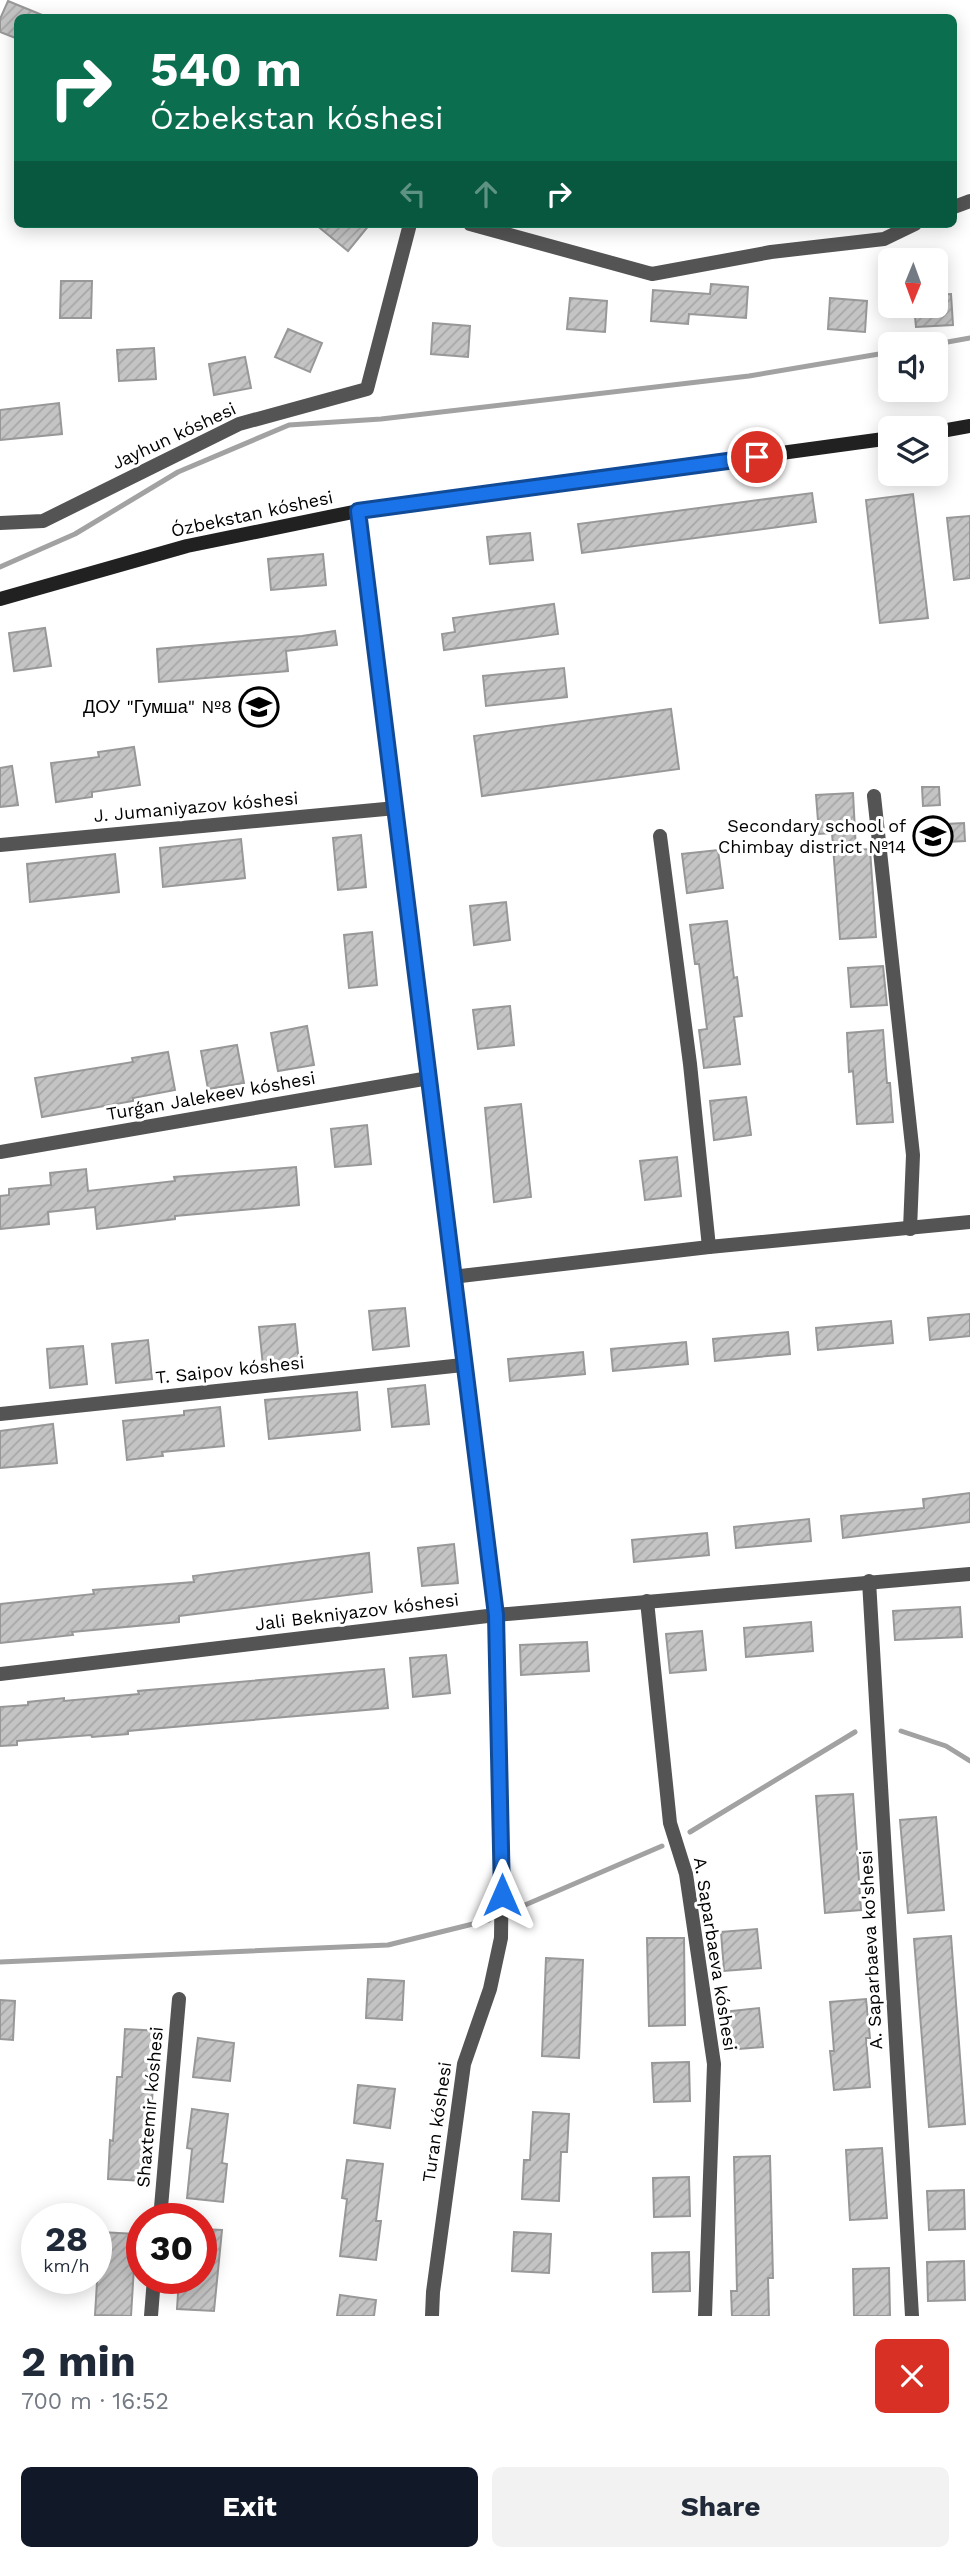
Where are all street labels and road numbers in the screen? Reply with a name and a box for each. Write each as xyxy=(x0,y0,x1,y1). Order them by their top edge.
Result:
street label: Jayhun kóshesi xyxy=(108,398,239,473)
street label: Ózbekstan kóshesi xyxy=(169,486,335,541)
street label: J. Jumaniyazov kóshesi xyxy=(93,787,299,826)
street label: Turǵan Jalekeev kóshesi xyxy=(105,1067,317,1124)
street label: T. Saipov kóshesi xyxy=(154,1351,305,1388)
street label: Jali Bekniyazov kóshesi xyxy=(254,1589,460,1634)
street label: A. Saparbaeva ko'shesi xyxy=(855,1850,886,2050)
street label: A. Saparbaeva kóshesi xyxy=(690,1856,741,2052)
street label: Shaxtemir kóshesi xyxy=(132,2026,167,2188)
street label: Turan kóshesi xyxy=(418,2060,455,2183)

